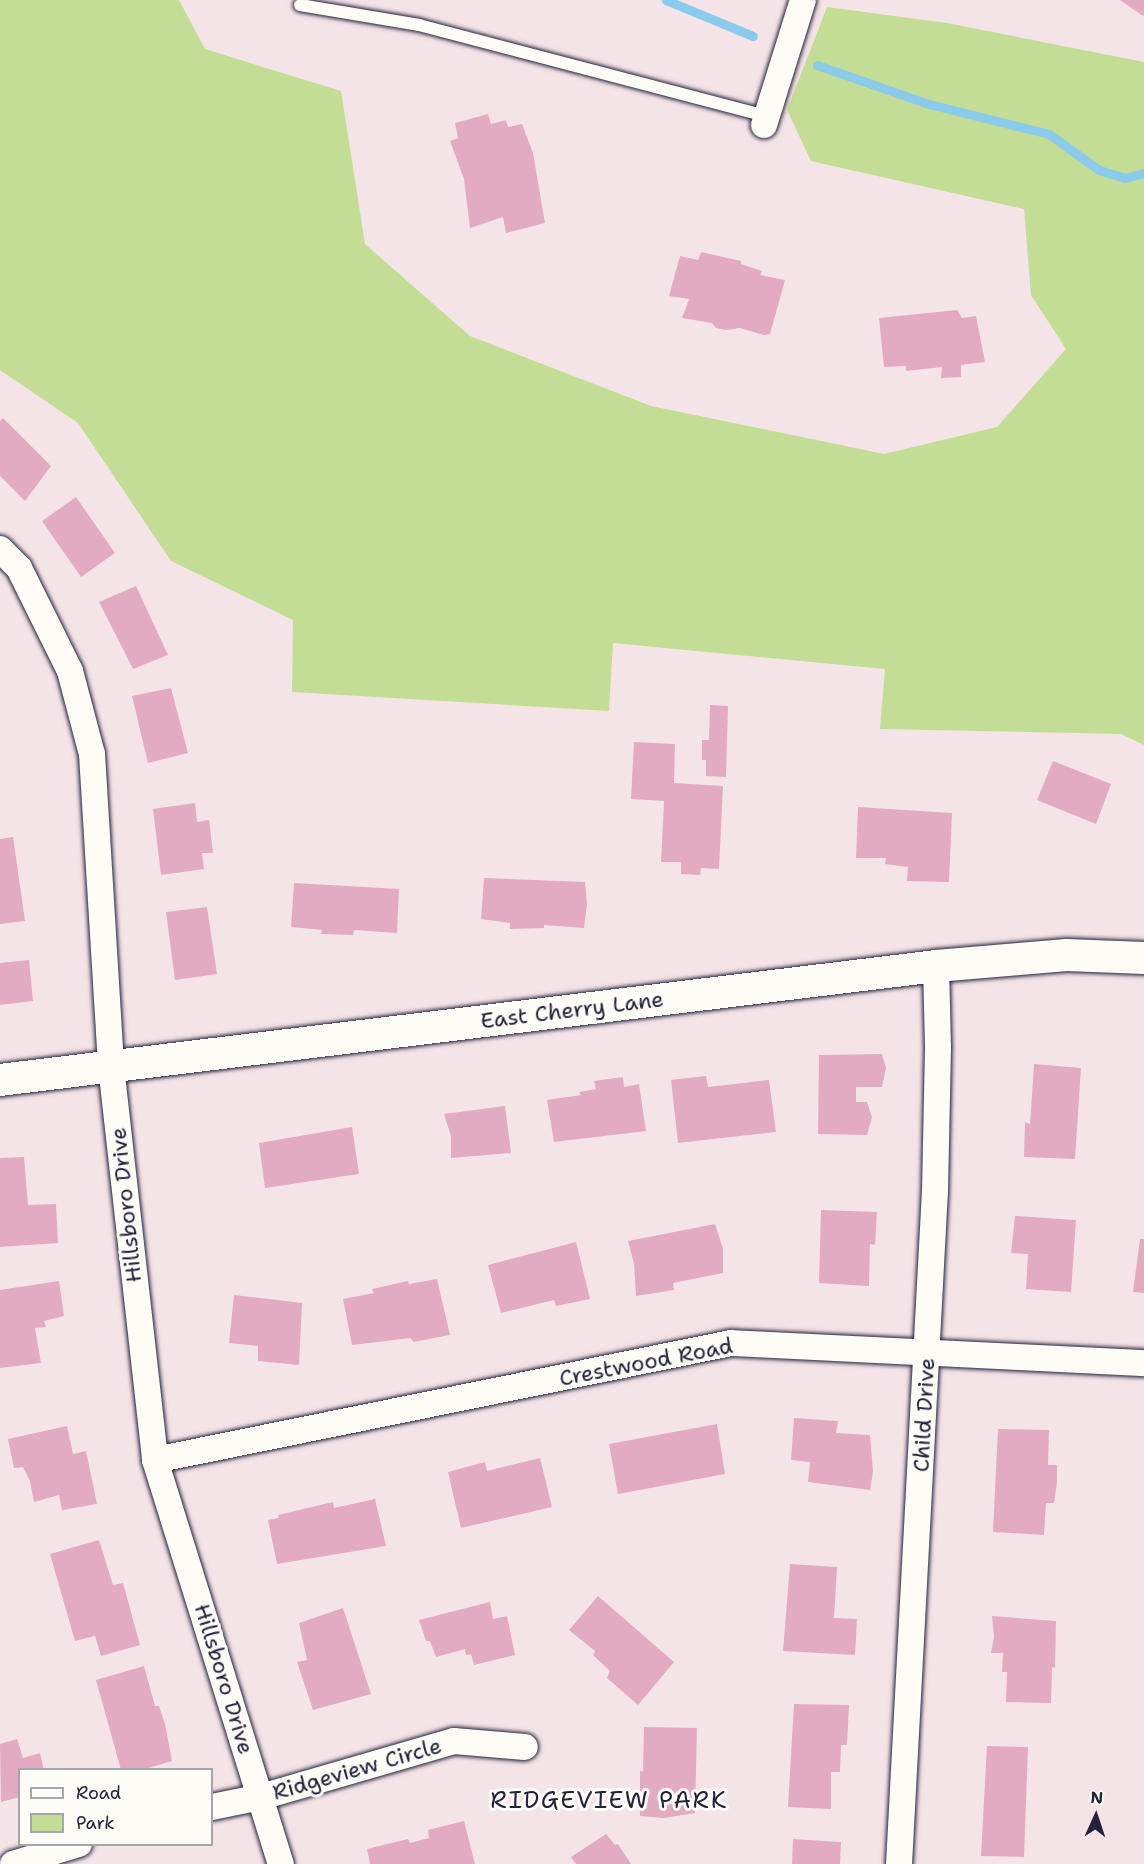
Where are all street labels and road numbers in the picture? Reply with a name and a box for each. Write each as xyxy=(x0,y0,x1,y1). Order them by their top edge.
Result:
street label: East Cherry Lane xyxy=(479,986,665,1034)
street label: Hillsboro Drive xyxy=(105,1126,147,1284)
street label: Crestwood Road xyxy=(557,1332,735,1392)
street label: Child Drive xyxy=(908,1357,940,1473)
street label: Hillsboro Drive xyxy=(189,1601,259,1757)
street label: Ridgeview Circle xyxy=(270,1732,444,1806)

